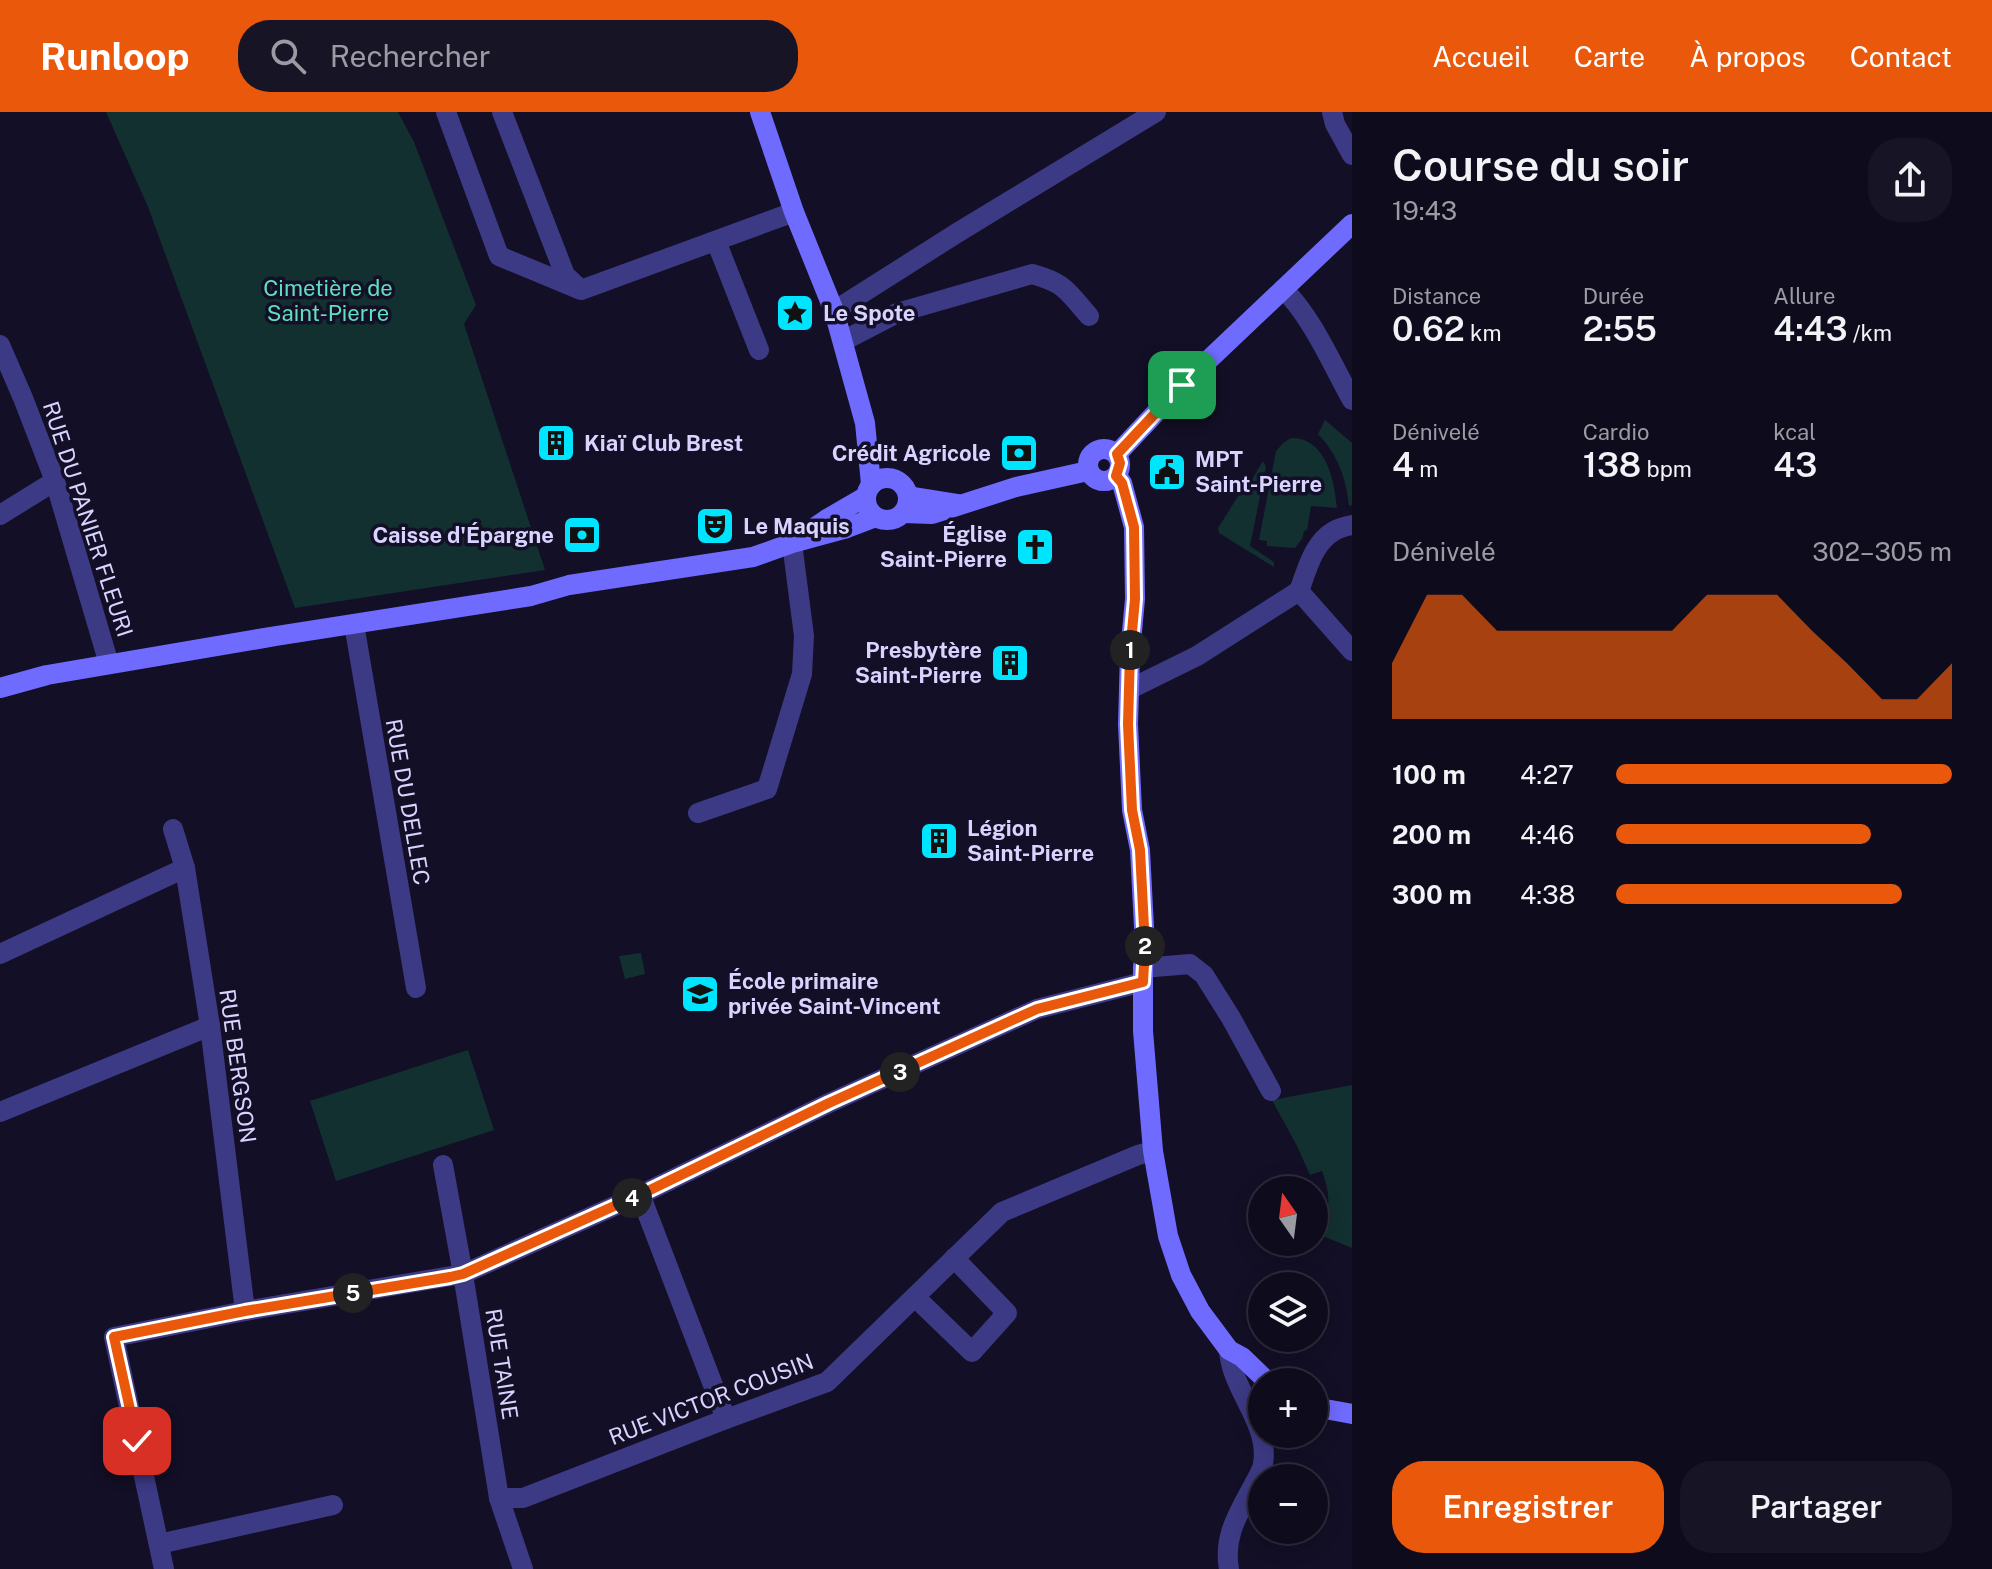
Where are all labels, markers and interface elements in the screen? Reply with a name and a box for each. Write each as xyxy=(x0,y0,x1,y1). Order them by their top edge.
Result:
search box xyxy=(238,20,798,92)
text: Runloop xyxy=(40,34,190,79)
icon: search xyxy=(266,34,310,78)
text: Rechercher xyxy=(330,38,490,74)
text: Accueil xyxy=(1432,40,1530,73)
text: Carte xyxy=(1574,40,1645,73)
text: À propos xyxy=(1689,40,1806,73)
text: Contact xyxy=(1850,40,1952,73)
button: share xyxy=(1868,138,1952,222)
text: Course du soir xyxy=(1392,139,1689,191)
text: 19:43 xyxy=(1392,195,1457,226)
park label: Cimetière de Saint-Pierre xyxy=(263,275,393,326)
text: Distance xyxy=(1392,283,1481,309)
text: Durée xyxy=(1583,283,1644,309)
text: Allure xyxy=(1773,283,1835,309)
place icon: Le Spote xyxy=(774,292,816,334)
place label: Le Spote xyxy=(823,300,915,326)
text: 0.62 xyxy=(1392,309,1465,349)
text: 2:55 xyxy=(1583,309,1657,349)
text: 4:43 xyxy=(1773,309,1847,349)
text: km xyxy=(1465,320,1501,346)
text: /km xyxy=(1847,320,1892,346)
pin xyxy=(1148,351,1216,419)
icon: arrive xyxy=(1160,363,1204,407)
street label: RUE DU PANIER FLEURI xyxy=(38,398,138,640)
text: Dénivelé xyxy=(1392,419,1480,445)
text: Cardio xyxy=(1583,419,1649,445)
text: kcal xyxy=(1773,419,1816,445)
building icon: Kiaï Club Brest xyxy=(535,422,577,464)
place label: Kiaï Club Brest xyxy=(584,430,743,456)
bank icon: Crédit Agricole xyxy=(998,432,1040,474)
place label: Crédit Agricole xyxy=(832,440,991,466)
text: 4 xyxy=(1392,445,1414,485)
text: 138 xyxy=(1583,445,1641,485)
text: 43 xyxy=(1773,445,1817,485)
place label: MPT Saint-Pierre xyxy=(1195,446,1322,497)
public building icon: MPT Saint-Pierre xyxy=(1146,451,1188,493)
text: m xyxy=(1414,456,1438,482)
text: bpm xyxy=(1641,456,1692,482)
theatre icon: Le Maquis xyxy=(694,505,736,547)
place label: Le Maquis xyxy=(743,513,850,539)
bank icon: Caisse d'Épargne xyxy=(561,514,603,556)
place label: Église Saint-Pierre xyxy=(880,521,1007,572)
place label: Caisse d'Épargne xyxy=(373,522,554,548)
church icon: Église Saint-Pierre xyxy=(1014,526,1056,568)
text: Dénivelé xyxy=(1392,536,1496,567)
text: 302–305 m xyxy=(1812,536,1952,567)
pin: 1 xyxy=(1110,630,1150,670)
place label: Presbytère Saint-Pierre xyxy=(855,637,982,688)
text: 1 xyxy=(1125,637,1135,663)
building icon: Presbytère Saint-Pierre xyxy=(989,642,1031,684)
street label: RUE DU DELLEC xyxy=(381,717,435,887)
text: 100 m xyxy=(1392,759,1466,790)
text: 4:27 xyxy=(1520,759,1574,790)
place label: Légion Saint-Pierre xyxy=(967,815,1094,866)
text: 200 m xyxy=(1392,819,1471,850)
text: 4:46 xyxy=(1520,819,1575,850)
building icon: Légion Saint-Pierre xyxy=(918,820,960,862)
text: 300 m xyxy=(1392,879,1472,910)
text: 4:38 xyxy=(1520,879,1575,910)
pin: 2 xyxy=(1125,926,1165,966)
text: 2 xyxy=(1138,933,1152,959)
place label: École primaire privée Saint-Vincent xyxy=(728,968,941,1019)
school or university icon: École primaire privée Saint-Vincent xyxy=(679,973,721,1015)
street label: RUE BERGSON xyxy=(214,987,262,1145)
pin: 3 xyxy=(880,1052,920,1092)
text: 3 xyxy=(893,1059,907,1085)
north arrow xyxy=(1248,1176,1328,1256)
map controls xyxy=(1248,1176,1328,1544)
pin: 4 xyxy=(612,1178,652,1218)
text: 4 xyxy=(625,1185,639,1211)
button: layers xyxy=(1248,1272,1328,1352)
pin: 5 xyxy=(333,1273,373,1313)
text: 5 xyxy=(346,1280,360,1306)
street label: RUE TAINE xyxy=(480,1307,524,1421)
street label: RUE VICTOR COUSIN xyxy=(605,1348,817,1450)
button: + xyxy=(1248,1368,1328,1448)
pin xyxy=(103,1407,171,1475)
icon: check xyxy=(115,1419,159,1463)
button: Enregistrer xyxy=(1392,1461,1664,1553)
button: Partager xyxy=(1680,1461,1952,1553)
button: − xyxy=(1248,1464,1328,1544)

